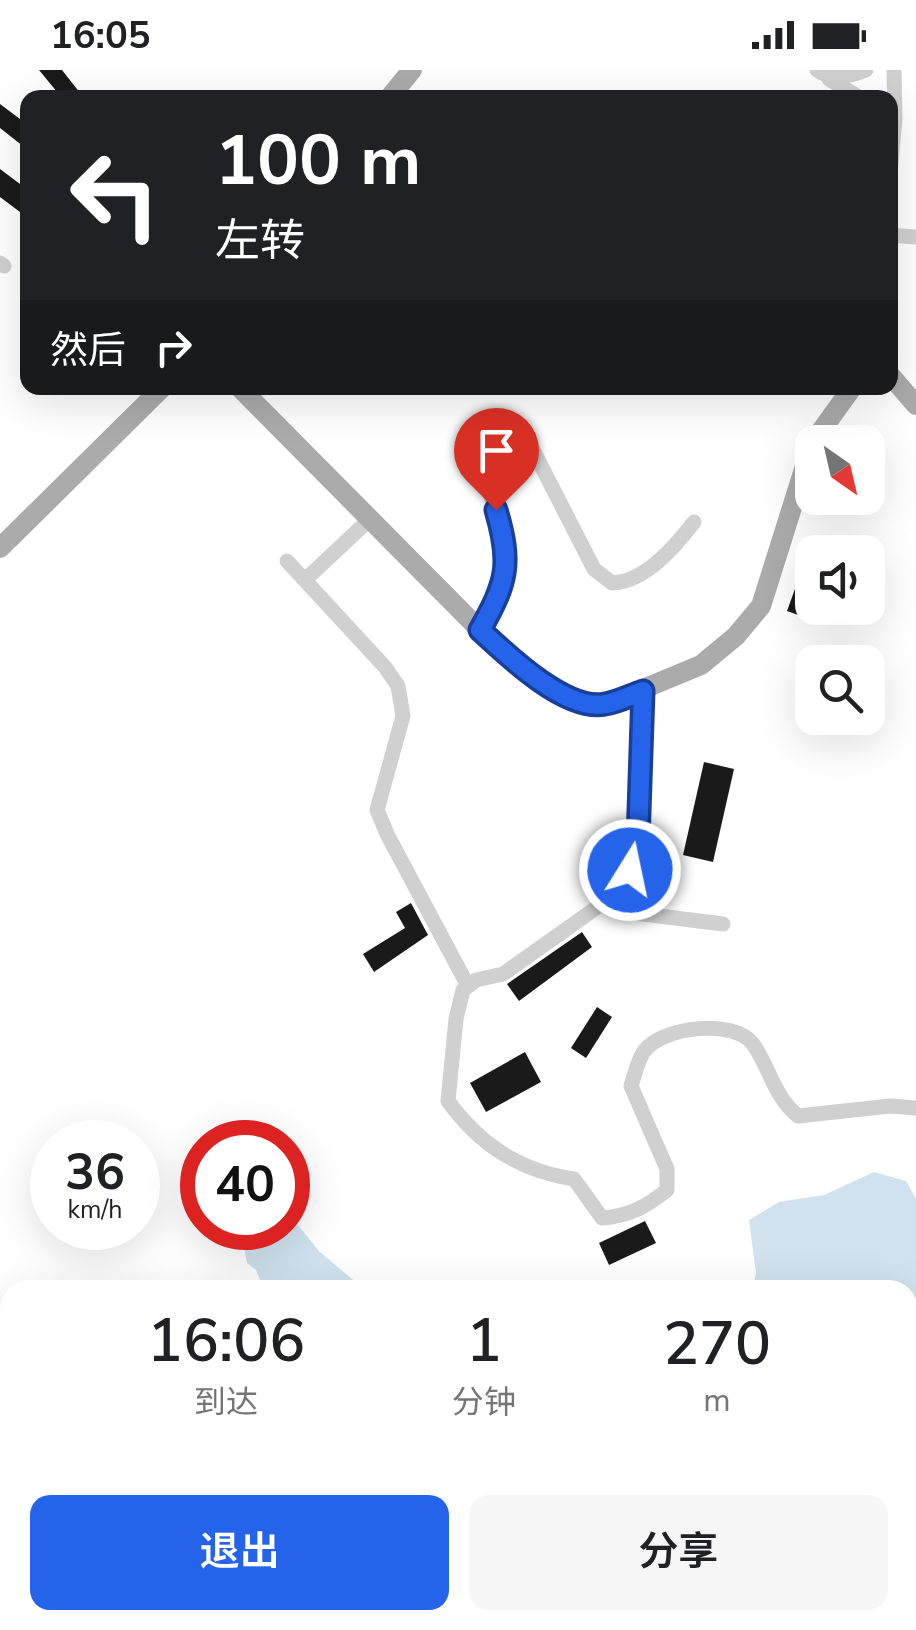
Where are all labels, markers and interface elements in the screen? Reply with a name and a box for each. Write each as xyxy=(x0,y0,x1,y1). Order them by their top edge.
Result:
text: 16:05 xyxy=(50,10,151,61)
text: 100 m xyxy=(215,113,421,209)
icon: left xyxy=(50,130,180,260)
text: 左转 xyxy=(215,211,305,272)
icon: right xyxy=(146,320,201,375)
text: 然后 xyxy=(50,325,126,376)
pin xyxy=(454,408,539,511)
icon: arrive xyxy=(469,423,524,478)
north arrow xyxy=(795,425,885,515)
map controls xyxy=(795,425,885,735)
button: sound xyxy=(795,535,885,625)
button: search xyxy=(795,645,885,735)
position arrow xyxy=(578,818,682,922)
speed limit sign: 40 xyxy=(180,1120,310,1250)
text: 36 xyxy=(65,1138,125,1207)
text: km/h xyxy=(67,1193,123,1227)
text: 16:06 xyxy=(147,1300,305,1382)
text: 1 xyxy=(466,1300,502,1382)
text: 270 xyxy=(663,1303,771,1385)
text: m xyxy=(703,1379,731,1422)
text: 到达 xyxy=(194,1381,258,1424)
text: 分钟 xyxy=(452,1381,516,1424)
button: 退出 xyxy=(30,1495,449,1610)
button: 分享 xyxy=(469,1495,888,1610)

